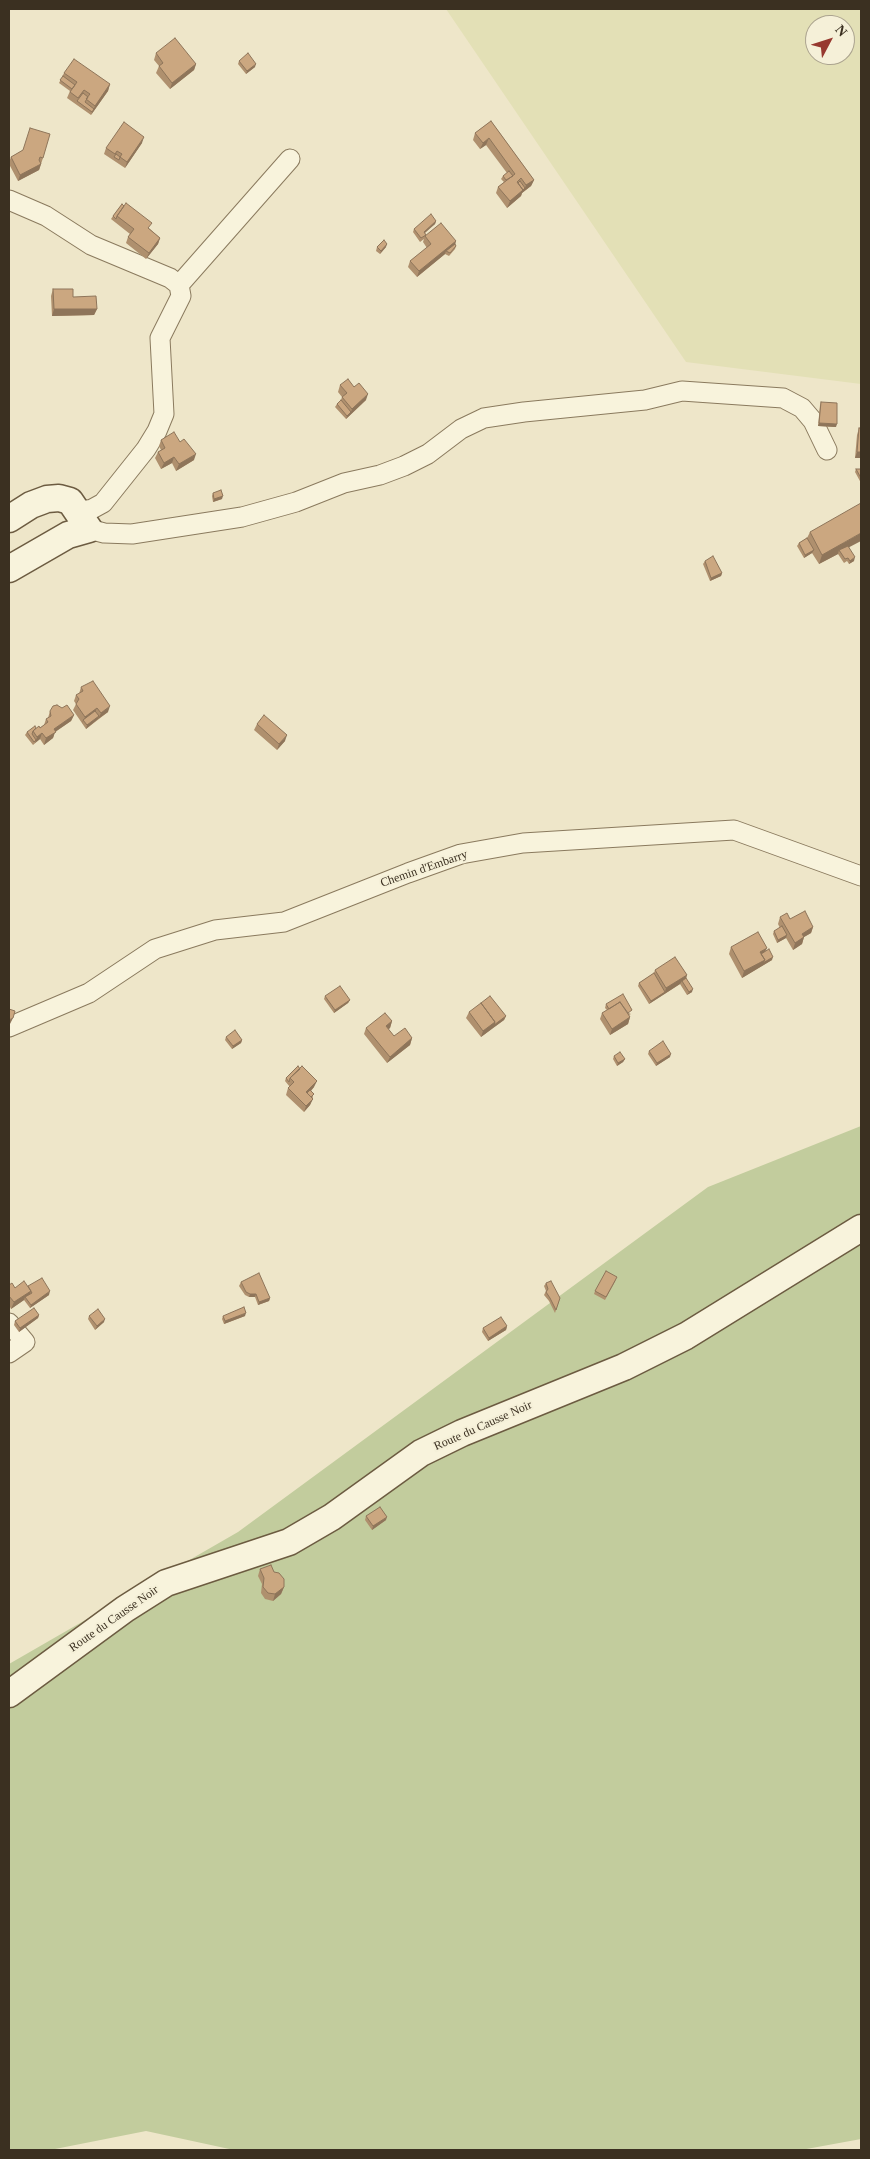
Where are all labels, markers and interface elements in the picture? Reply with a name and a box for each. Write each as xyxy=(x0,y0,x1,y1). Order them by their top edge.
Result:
north arrow xyxy=(805,15,855,65)
text: N xyxy=(832,22,850,39)
street label: Chemin d'Embarry xyxy=(379,847,469,891)
street label: Route du Causse Noir xyxy=(432,1398,534,1454)
street label: Route du Causse Noir xyxy=(67,1583,161,1655)

